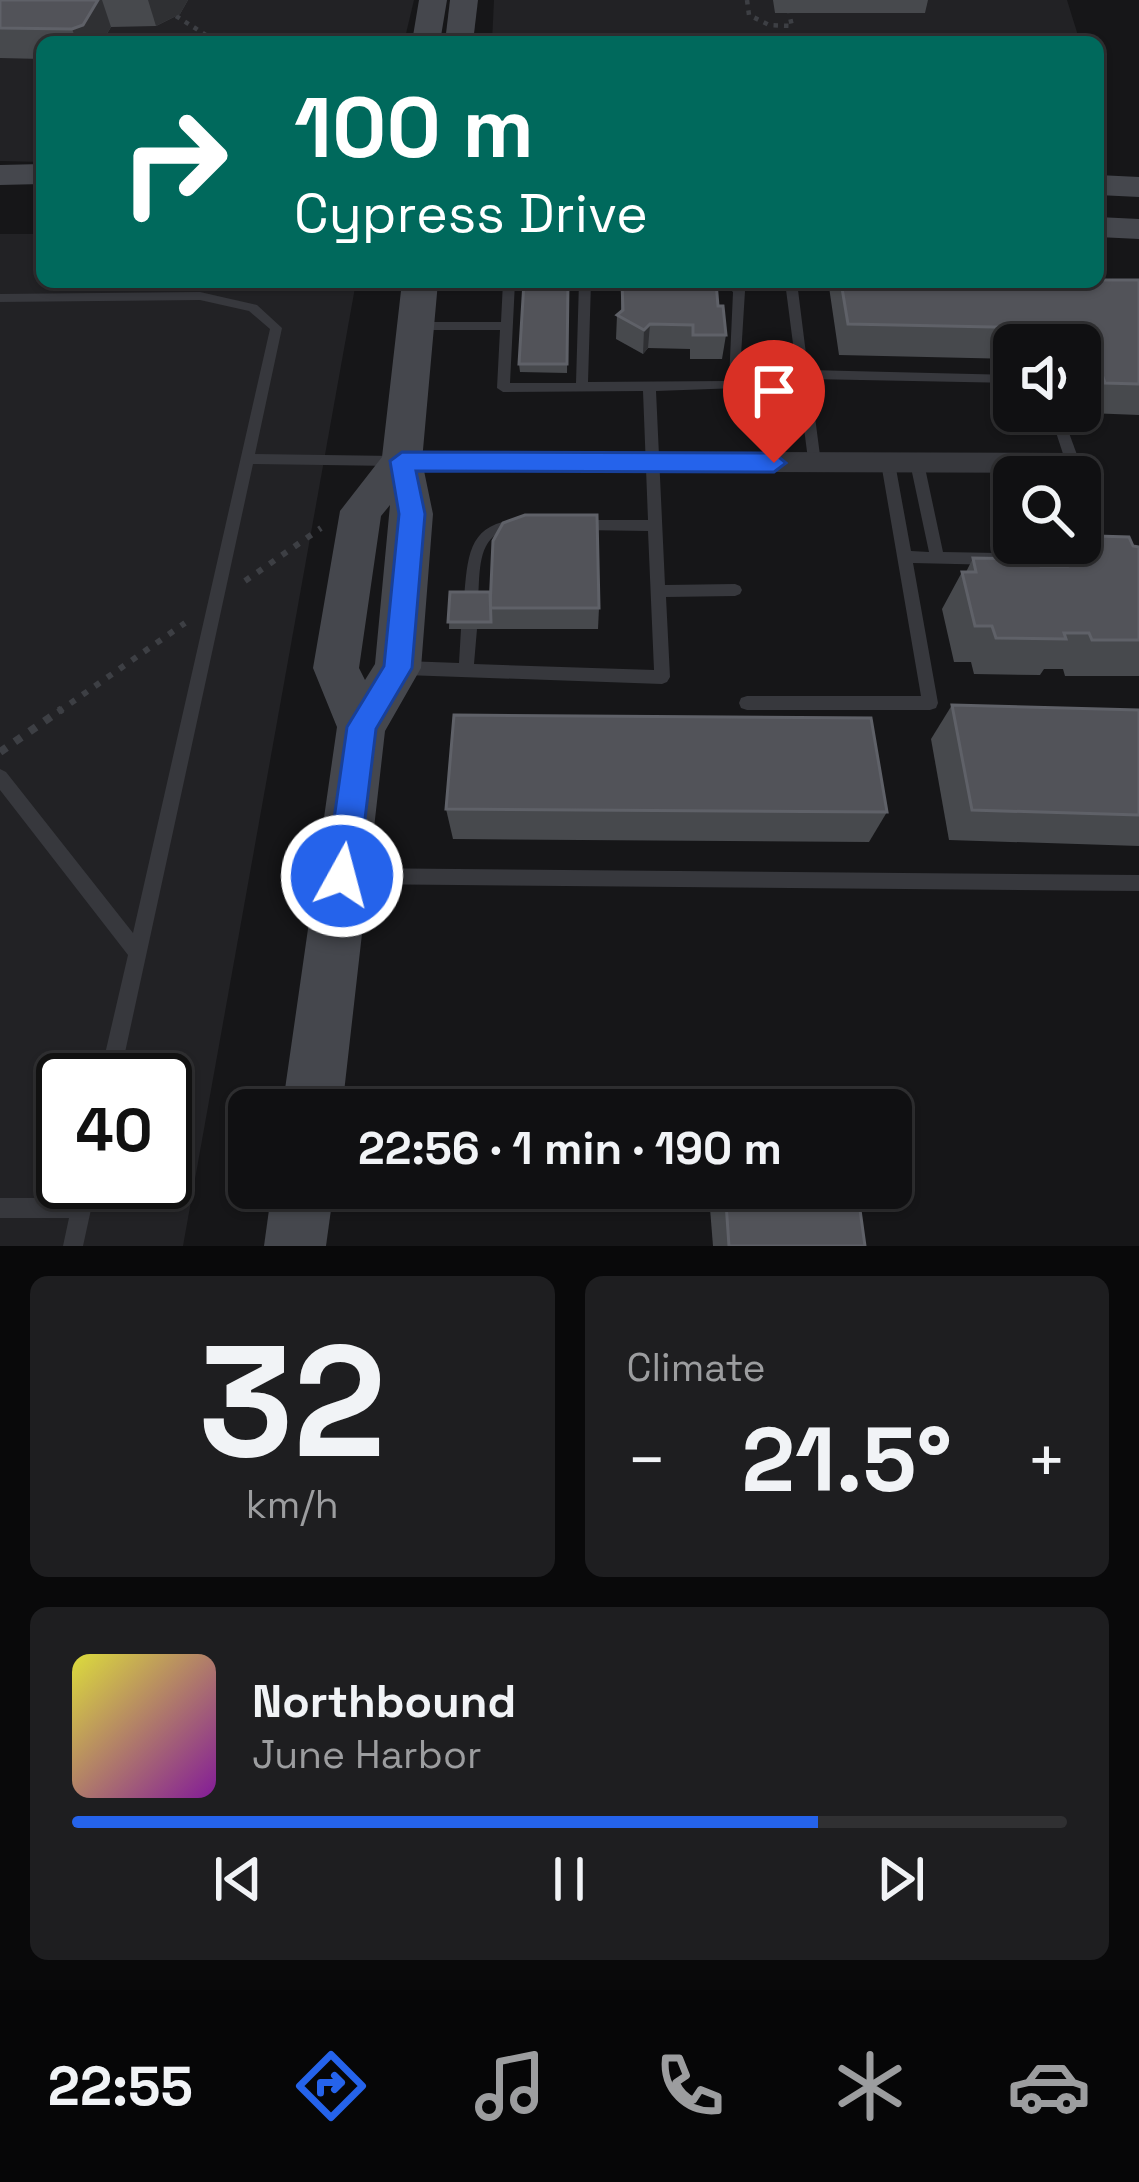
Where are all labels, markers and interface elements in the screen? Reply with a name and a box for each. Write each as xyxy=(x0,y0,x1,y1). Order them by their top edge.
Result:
text: 100 m xyxy=(294,74,534,182)
icon: right xyxy=(96,84,252,240)
text: Cypress Drive xyxy=(294,179,648,248)
map controls xyxy=(993,324,1101,564)
button: sound xyxy=(993,324,1101,432)
pin xyxy=(723,340,825,463)
icon: arrive xyxy=(741,358,807,424)
button: search xyxy=(993,456,1101,564)
position arrow xyxy=(279,813,405,939)
speed limit sign: 40 xyxy=(36,1053,192,1209)
text: 22:56 · 1 min · 190 m xyxy=(358,1120,782,1177)
text: 32 xyxy=(198,1302,386,1502)
text: Climate xyxy=(627,1343,766,1392)
text: 21.5° xyxy=(742,1402,952,1517)
text: − xyxy=(627,1418,667,1502)
text: + xyxy=(1026,1418,1067,1502)
text: km/h xyxy=(246,1480,339,1529)
text: Northbound xyxy=(252,1673,516,1730)
text: June Harbor xyxy=(252,1730,482,1779)
icon: previous xyxy=(205,1846,271,1912)
icon: pause xyxy=(536,1846,602,1912)
icon: next xyxy=(868,1846,934,1912)
icon: directions xyxy=(289,2044,373,2128)
icon: music xyxy=(468,2044,552,2128)
icon: phone xyxy=(648,2044,732,2128)
icon: climate xyxy=(828,2044,912,2128)
icon: car xyxy=(1007,2044,1091,2128)
text: 22:55 xyxy=(48,2052,193,2121)

